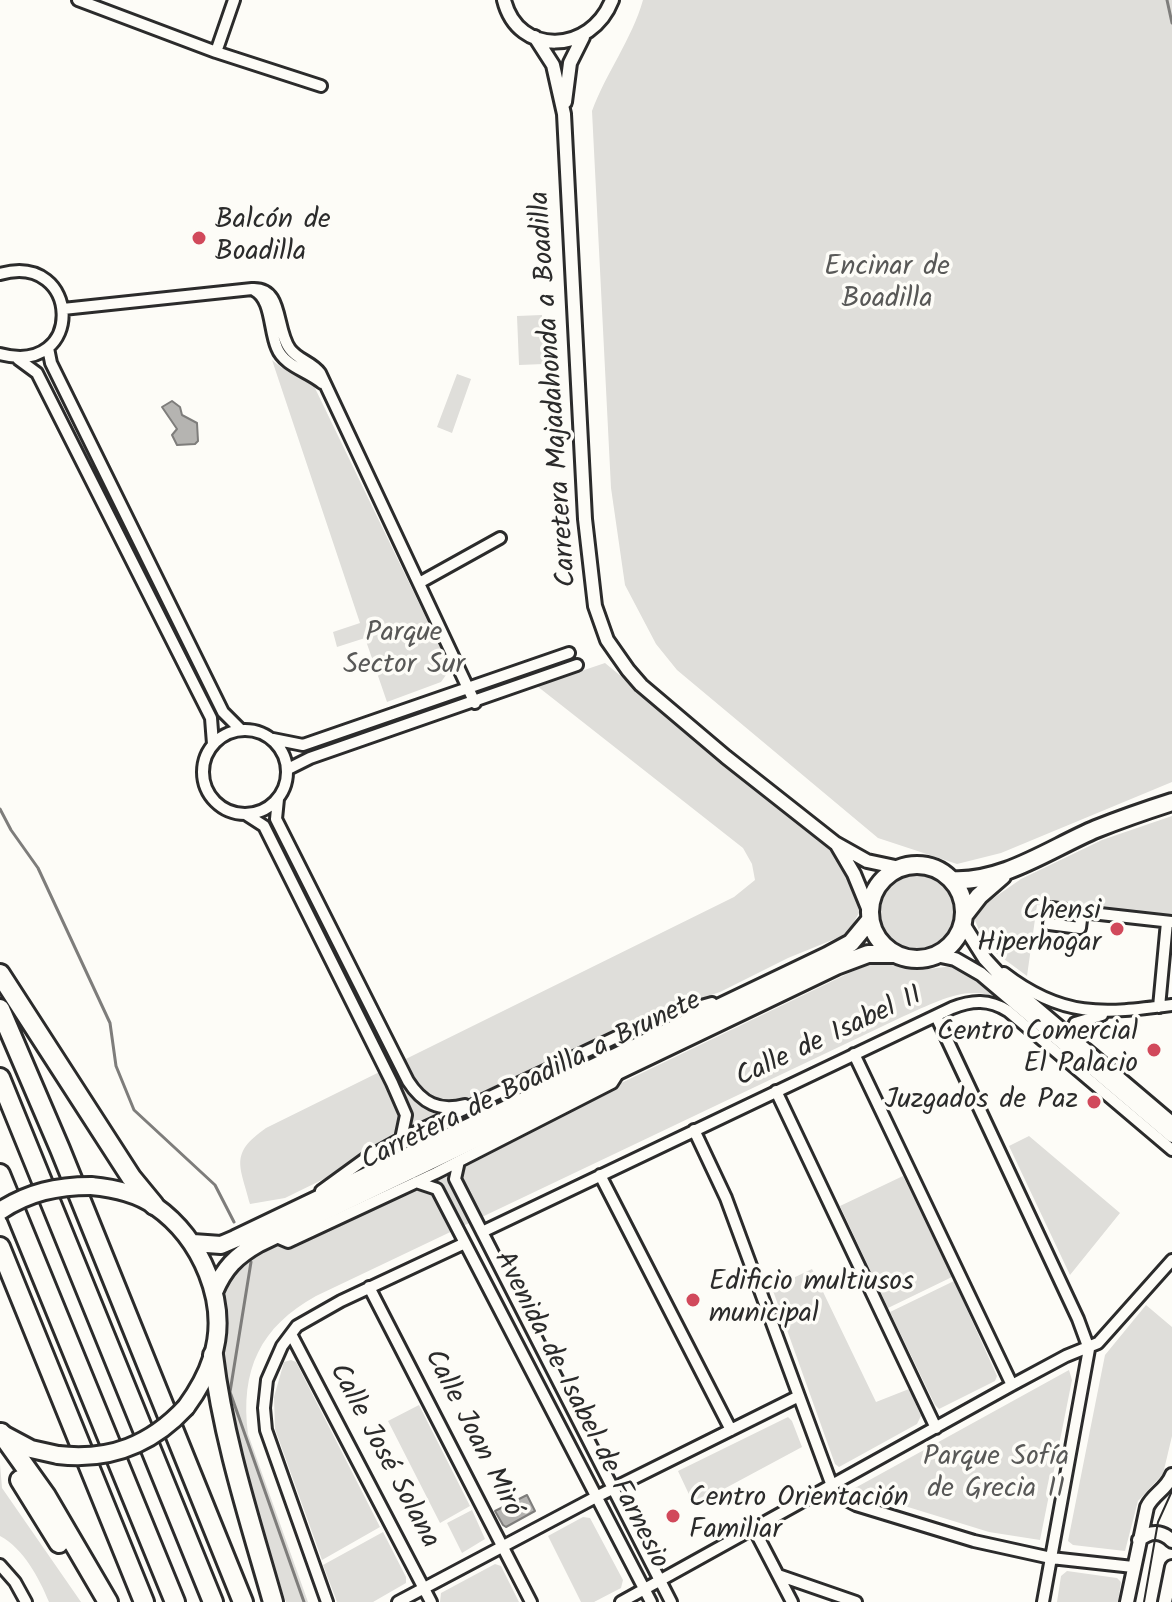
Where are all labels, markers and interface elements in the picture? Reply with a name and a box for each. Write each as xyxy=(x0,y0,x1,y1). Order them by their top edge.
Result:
street label: Carretera Majadahonda a Boadilla xyxy=(525,190,587,588)
place label: Balcón de Boadilla xyxy=(215,205,331,271)
marker: Balcón de Boadilla xyxy=(190,229,208,247)
park label: Encinar de Boadilla xyxy=(824,252,950,318)
park label: Parque Sector Sur xyxy=(343,618,465,684)
place label: Chensi Hiperhogar xyxy=(977,896,1101,962)
marker: Chensi Hiperhogar xyxy=(1108,920,1126,938)
street label: Calle de Isabel II xyxy=(731,981,929,1097)
street label: Carretera de Boadilla a Brunete xyxy=(356,986,708,1180)
place label: Centro Comercial El Palacio xyxy=(937,1017,1138,1083)
marker: Centro Comercial El Palacio xyxy=(1145,1041,1163,1059)
place label: Juzgados de Paz xyxy=(884,1085,1078,1119)
marker: Juzgados de Paz xyxy=(1085,1093,1103,1111)
street label: Avenida de Isabel de Farnesio xyxy=(484,1247,674,1575)
place label: Edificio multiusos municipal xyxy=(709,1267,914,1333)
marker: Edificio multiusos municipal xyxy=(684,1291,702,1309)
street label: Calle Joan Miró xyxy=(414,1345,528,1523)
street label: Calle José Solana xyxy=(319,1359,445,1555)
park label: Parque Sofía de Grecia II xyxy=(923,1442,1069,1508)
place label: Centro Orientación Familiar xyxy=(689,1483,909,1549)
marker: Centro Orientación Familiar xyxy=(664,1507,682,1525)

